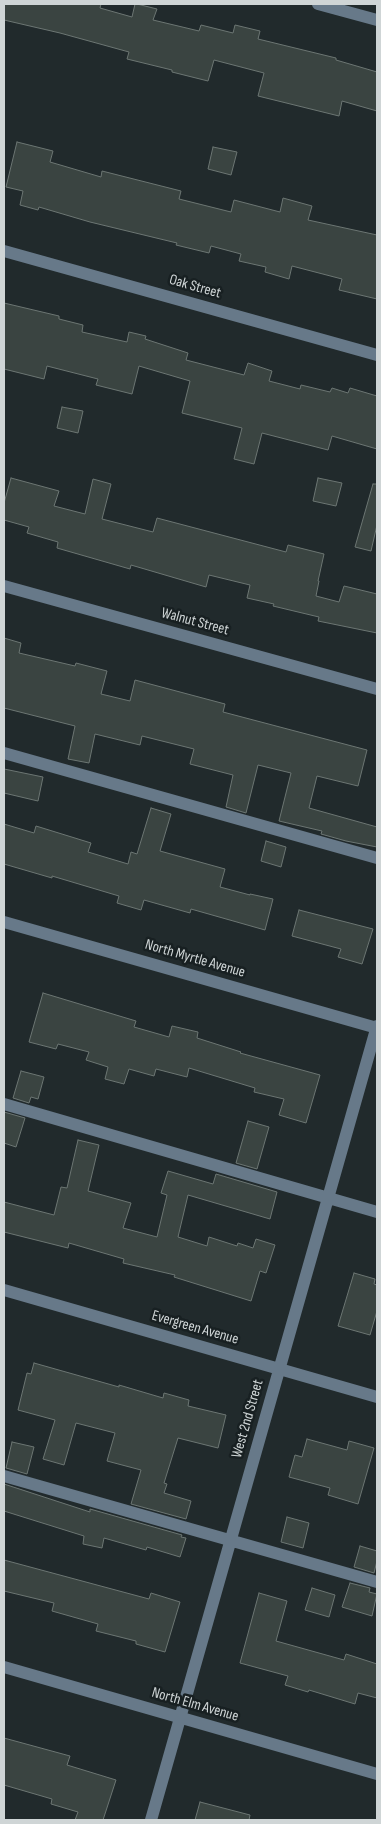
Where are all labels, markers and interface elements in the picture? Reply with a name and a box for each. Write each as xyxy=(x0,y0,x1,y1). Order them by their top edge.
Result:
street label: Oak Street xyxy=(167,271,223,303)
street label: Walnut Street xyxy=(159,604,231,640)
street label: North Myrtle Avenue xyxy=(143,936,247,982)
street label: Evergreen Avenue xyxy=(150,1307,240,1349)
street label: West 2nd Street xyxy=(228,1378,268,1460)
street label: North Elm Avenue xyxy=(150,1684,240,1726)

